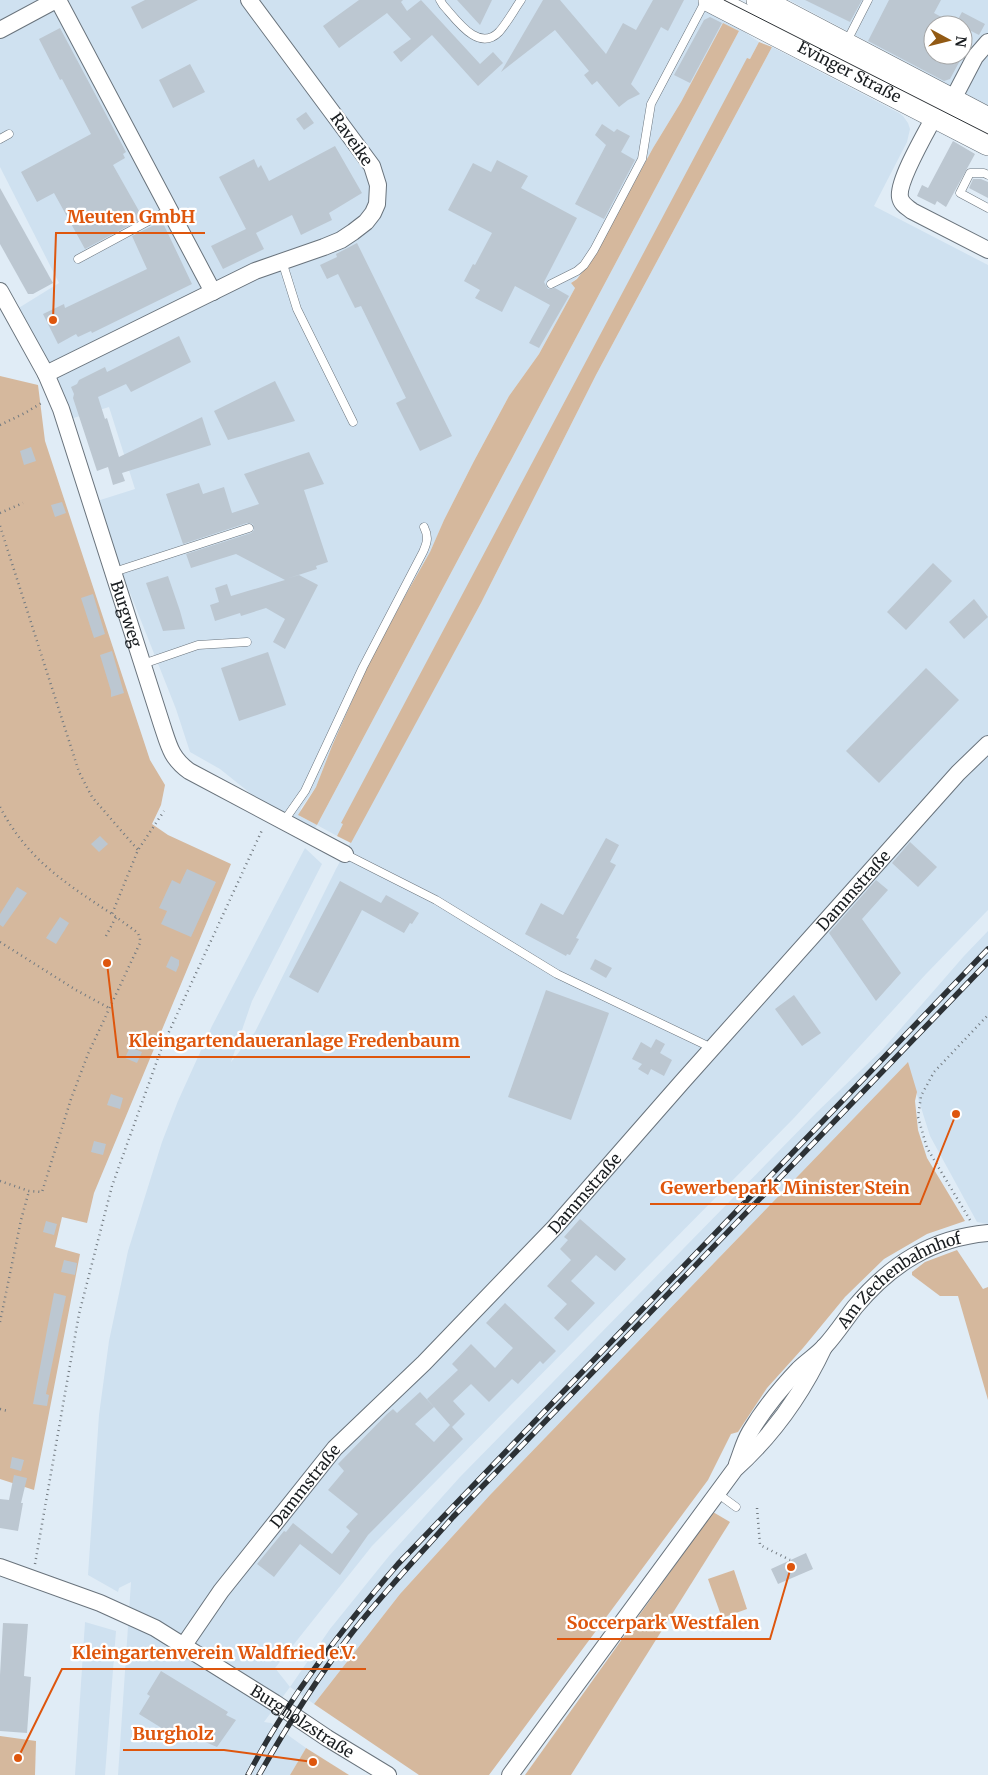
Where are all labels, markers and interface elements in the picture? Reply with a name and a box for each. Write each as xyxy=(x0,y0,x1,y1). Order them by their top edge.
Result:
north arrow xyxy=(923,15,973,65)
text: N xyxy=(951,35,971,48)
street label: Evinger Straße xyxy=(794,37,905,107)
street label: Raveike xyxy=(327,109,377,169)
callout: Meuten GmbH xyxy=(56,200,205,233)
text: Meuten GmbH xyxy=(67,205,195,228)
street label: Burgweg xyxy=(106,578,147,650)
street label: Dammstraße xyxy=(812,846,894,935)
callout: Kleingartendaueranlage Fredenbaum xyxy=(118,1024,470,1057)
text: Kleingartendaueranlage Fredenbaum xyxy=(128,1029,460,1052)
street label: Dammstraße xyxy=(544,1149,625,1238)
callout: Gewerbepark Minister Stein xyxy=(650,1171,920,1204)
text: Gewerbepark Minister Stein xyxy=(660,1176,910,1199)
street label: Am Zechenbahnhof xyxy=(832,1227,964,1333)
street label: Dammstraße xyxy=(265,1440,344,1532)
callout: Soccerpark Westfalen xyxy=(557,1606,770,1639)
text: Soccerpark Westfalen xyxy=(567,1611,759,1634)
callout: Kleingartenverein Waldfried e.V. xyxy=(62,1636,366,1669)
text: Kleingartenverein Waldfried e.V. xyxy=(72,1641,356,1664)
street label: Burgholzstraße xyxy=(247,1680,358,1762)
callout: Burgholz xyxy=(123,1717,224,1750)
text: Burgholz xyxy=(132,1722,214,1745)

